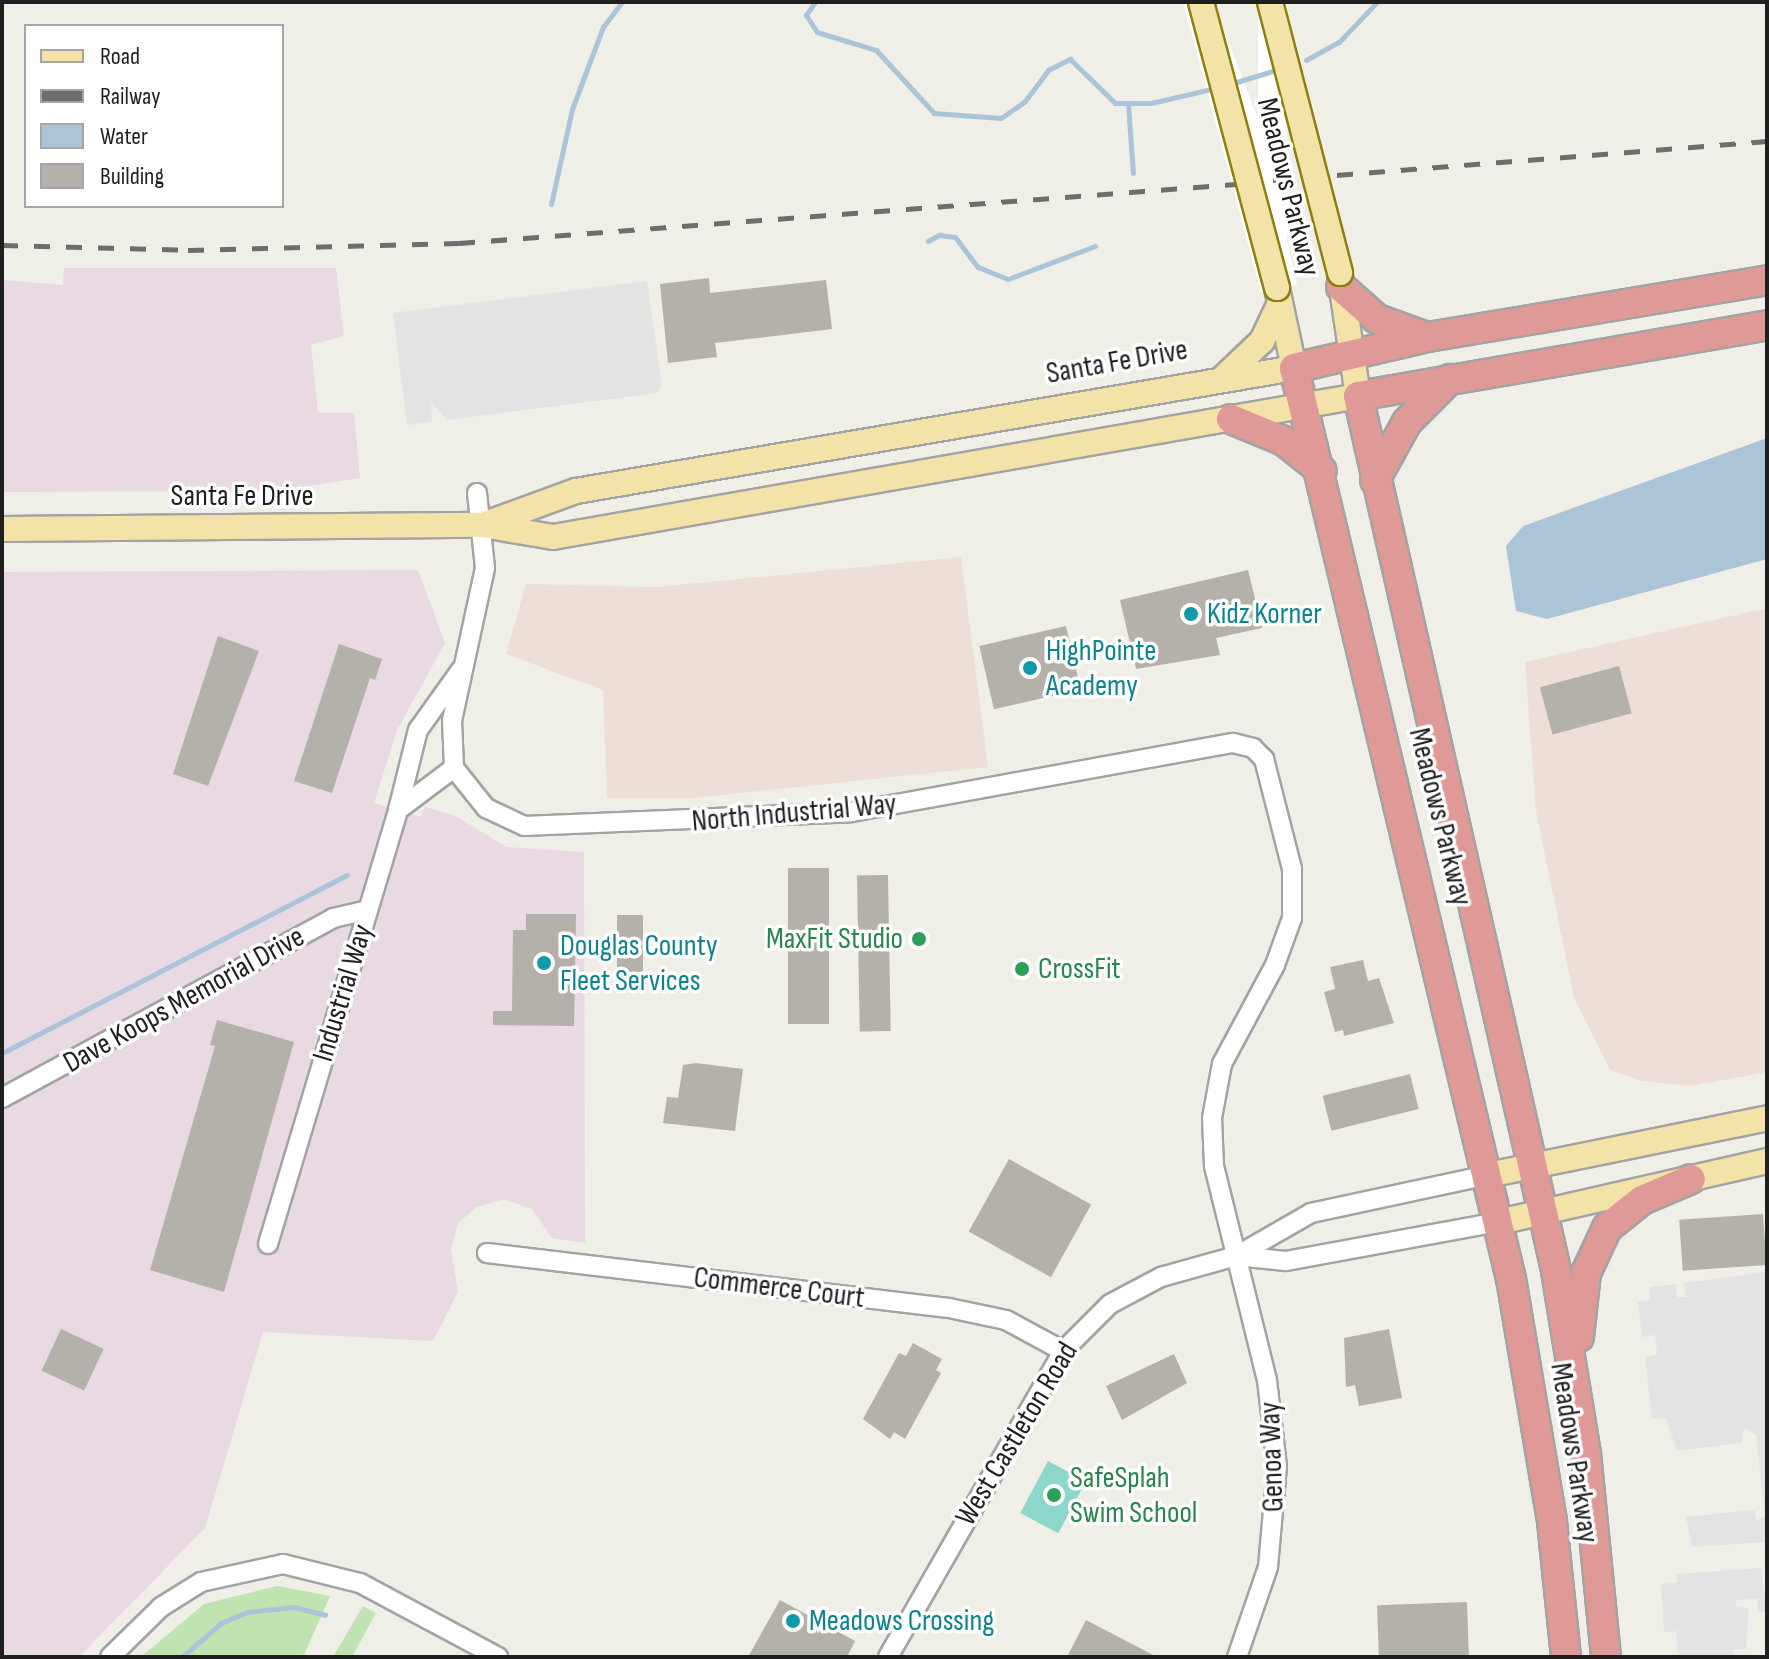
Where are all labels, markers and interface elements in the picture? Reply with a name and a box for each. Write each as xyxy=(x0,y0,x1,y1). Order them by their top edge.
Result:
legend xyxy=(24,24,284,208)
text: Road xyxy=(100,42,140,71)
text: Railway xyxy=(100,82,160,111)
street label: Meadows Parkway xyxy=(1249,94,1327,280)
text: Water xyxy=(100,122,148,151)
text: Building xyxy=(100,162,164,191)
street label: Santa Fe Drive xyxy=(1044,332,1190,392)
street label: Santa Fe Drive xyxy=(171,478,313,514)
place label: Kidz Korner xyxy=(1207,596,1322,632)
marker: Kidz Korner xyxy=(1182,605,1200,623)
place label: HighPointe Academy xyxy=(1046,633,1156,704)
marker: HighPointe Academy xyxy=(1021,659,1039,677)
street label: Meadows Parkway xyxy=(1401,724,1479,910)
street label: North Industrial Way xyxy=(690,786,898,840)
street label: Dave Koops Memorial Drive xyxy=(57,919,311,1081)
street label: Industrial Way xyxy=(305,920,381,1066)
place label: MaxFit Studio xyxy=(766,921,903,957)
place label: Douglas County Fleet Services xyxy=(560,928,717,998)
marker: MaxFit Studio xyxy=(910,930,928,948)
place label: CrossFit xyxy=(1038,951,1121,987)
marker: Douglas County Fleet Services xyxy=(535,954,553,972)
marker: CrossFit xyxy=(1013,960,1031,978)
street label: Commerce Court xyxy=(692,1260,866,1316)
street label: West Castleton Road xyxy=(948,1336,1086,1532)
street label: Meadows Parkway xyxy=(1542,1360,1606,1546)
street label: Genoa Way xyxy=(1252,1401,1292,1513)
place label: SafeSplah Swim School xyxy=(1070,1460,1197,1530)
marker: SafeSplah Swim School xyxy=(1045,1486,1063,1504)
place label: Meadows Crossing xyxy=(809,1603,994,1639)
marker: Meadows Crossing xyxy=(784,1612,802,1630)

